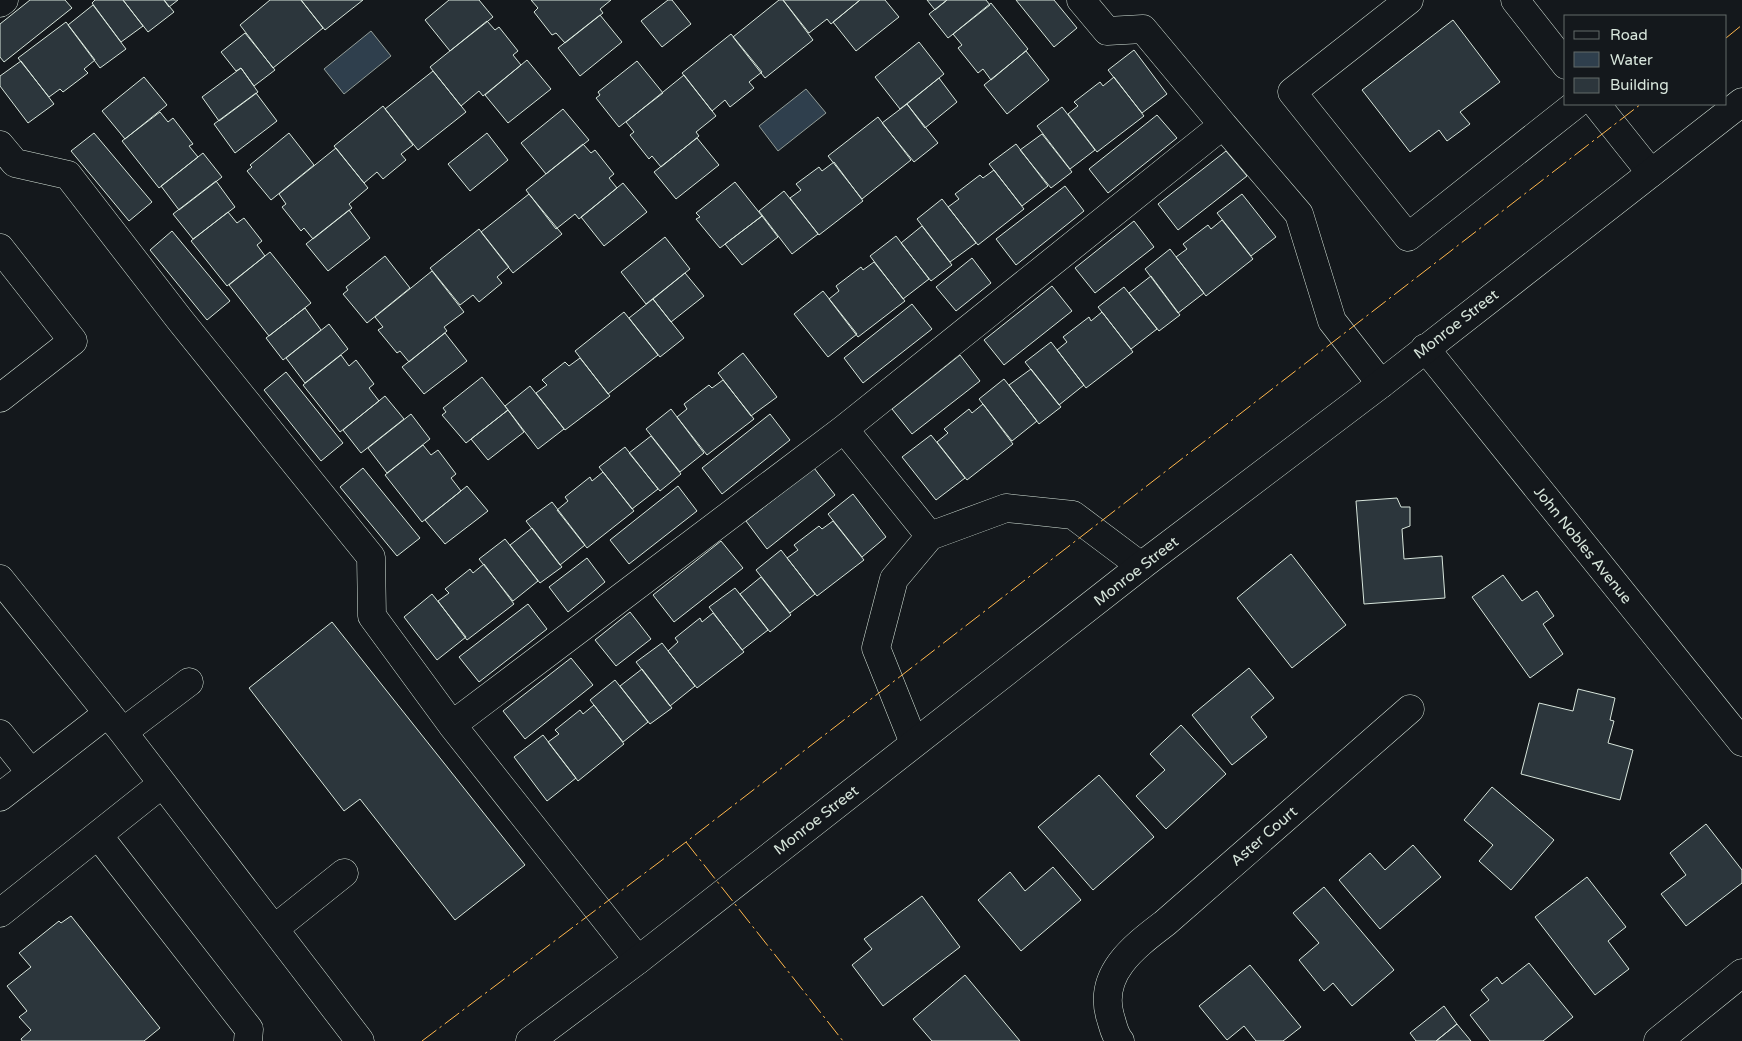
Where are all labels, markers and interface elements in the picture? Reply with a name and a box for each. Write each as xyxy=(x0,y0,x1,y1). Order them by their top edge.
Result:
legend xyxy=(1564,15,1727,105)
text: Road xyxy=(1610,26,1648,44)
text: Water xyxy=(1610,51,1653,69)
text: Building xyxy=(1610,76,1669,94)
street label: Monroe Street xyxy=(1410,285,1502,363)
street label: John Nobles Avenue xyxy=(1530,483,1636,607)
street label: Monroe Street xyxy=(1090,532,1182,610)
street label: Monroe Street xyxy=(770,781,862,859)
street label: Aster Court xyxy=(1227,802,1301,870)

